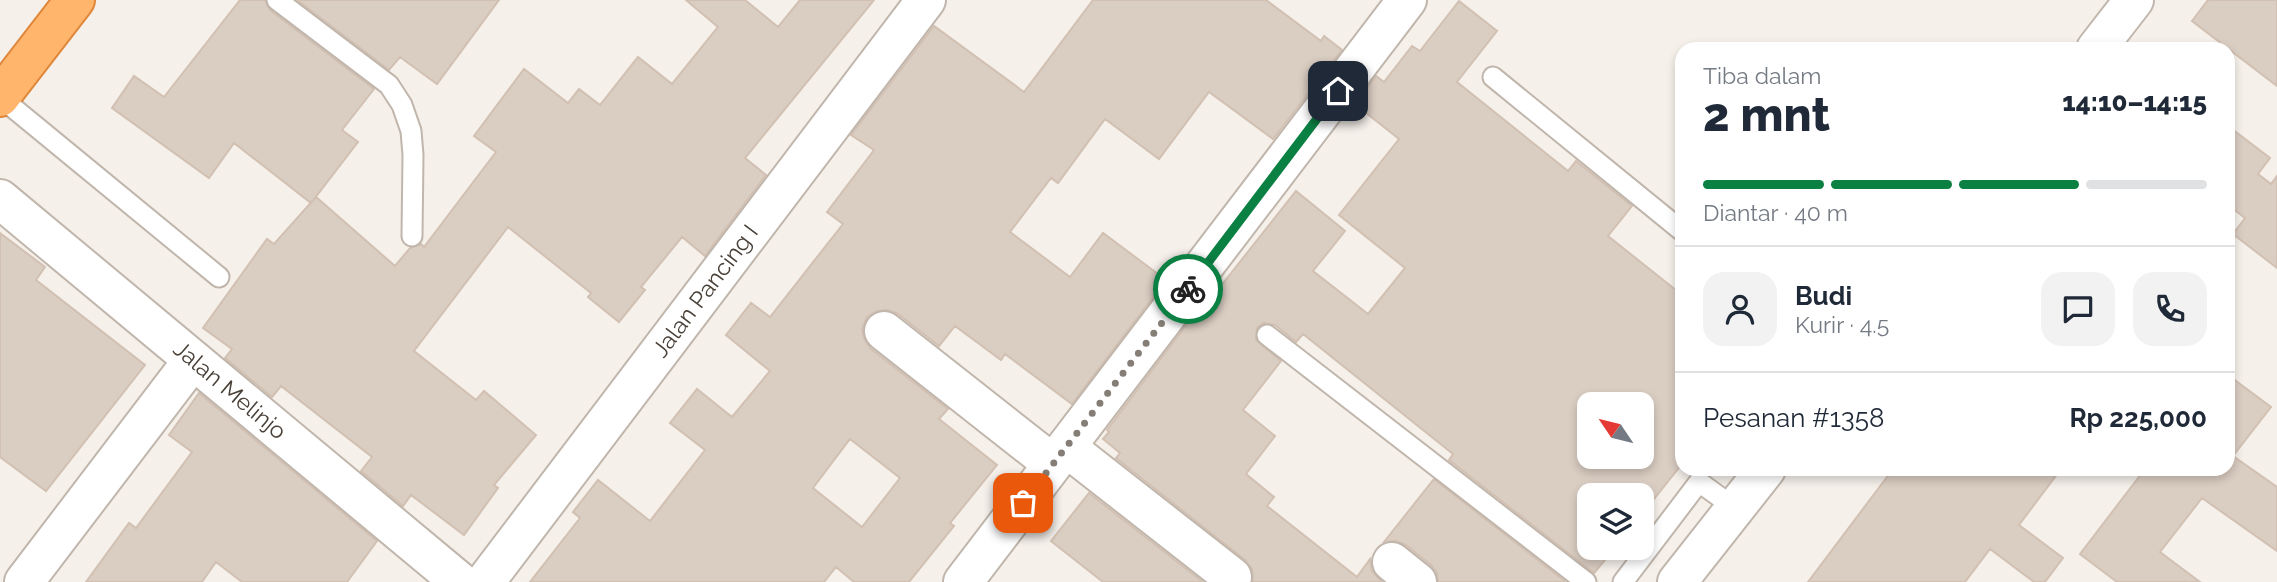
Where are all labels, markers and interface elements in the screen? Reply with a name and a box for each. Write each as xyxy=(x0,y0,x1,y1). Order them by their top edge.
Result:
pin xyxy=(1308,61,1368,121)
text: Tiba dalam xyxy=(1703,62,1821,89)
icon: home xyxy=(1319,72,1357,110)
text: 14:10–14:15 xyxy=(2062,87,2207,117)
text: 2 mnt xyxy=(1703,88,1830,142)
text: Diantar · 40 m xyxy=(1703,199,1848,226)
street label: Jalan Pancing I xyxy=(646,219,763,362)
courier xyxy=(1153,254,1223,324)
icon: bike xyxy=(1169,270,1207,308)
button: person xyxy=(1703,272,1777,346)
button: chat xyxy=(2041,272,2115,346)
button: phone xyxy=(2133,272,2207,346)
text: Budi xyxy=(1795,281,1852,311)
text: Kurir · 4.5 xyxy=(1795,311,1889,338)
street label: Jalan Melinjo xyxy=(169,335,292,444)
north arrow xyxy=(1577,392,1654,469)
map controls xyxy=(1577,392,1654,560)
text: Pesanan #1358 xyxy=(1703,403,1884,433)
text: Rp 225,000 xyxy=(2069,403,2207,433)
pin xyxy=(993,473,1053,533)
button: layers xyxy=(1577,483,1654,560)
icon: bag xyxy=(1004,484,1042,522)

